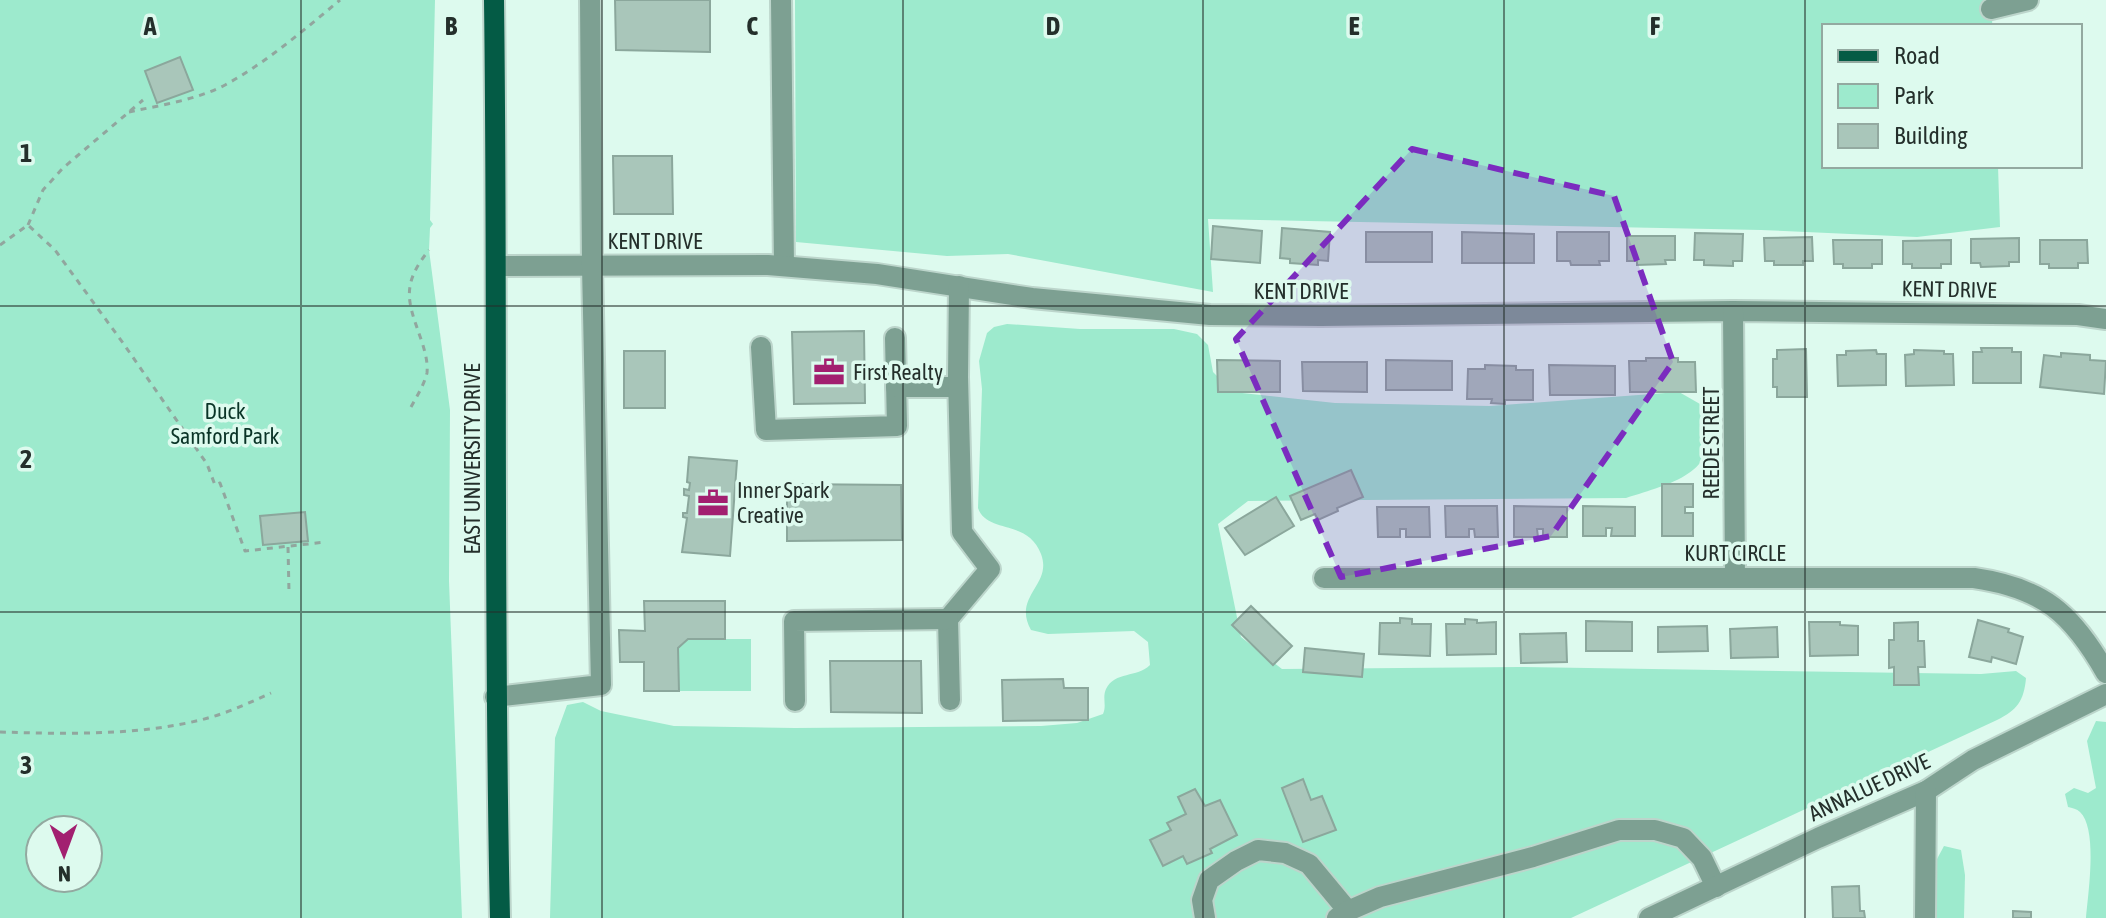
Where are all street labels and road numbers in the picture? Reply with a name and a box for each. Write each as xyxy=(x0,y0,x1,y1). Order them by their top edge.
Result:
street label: KENT DRIVE xyxy=(608,228,703,254)
street label: KENT DRIVE xyxy=(1901,275,1997,303)
street label: KENT DRIVE xyxy=(1254,278,1349,304)
street label: EAST UNIVERSITY DRIVE xyxy=(459,363,485,555)
street label: REEDE STREET xyxy=(1698,386,1724,499)
street label: KURT CIRCLE xyxy=(1684,540,1786,566)
street label: ANNALUE DRIVE xyxy=(1804,747,1934,826)

